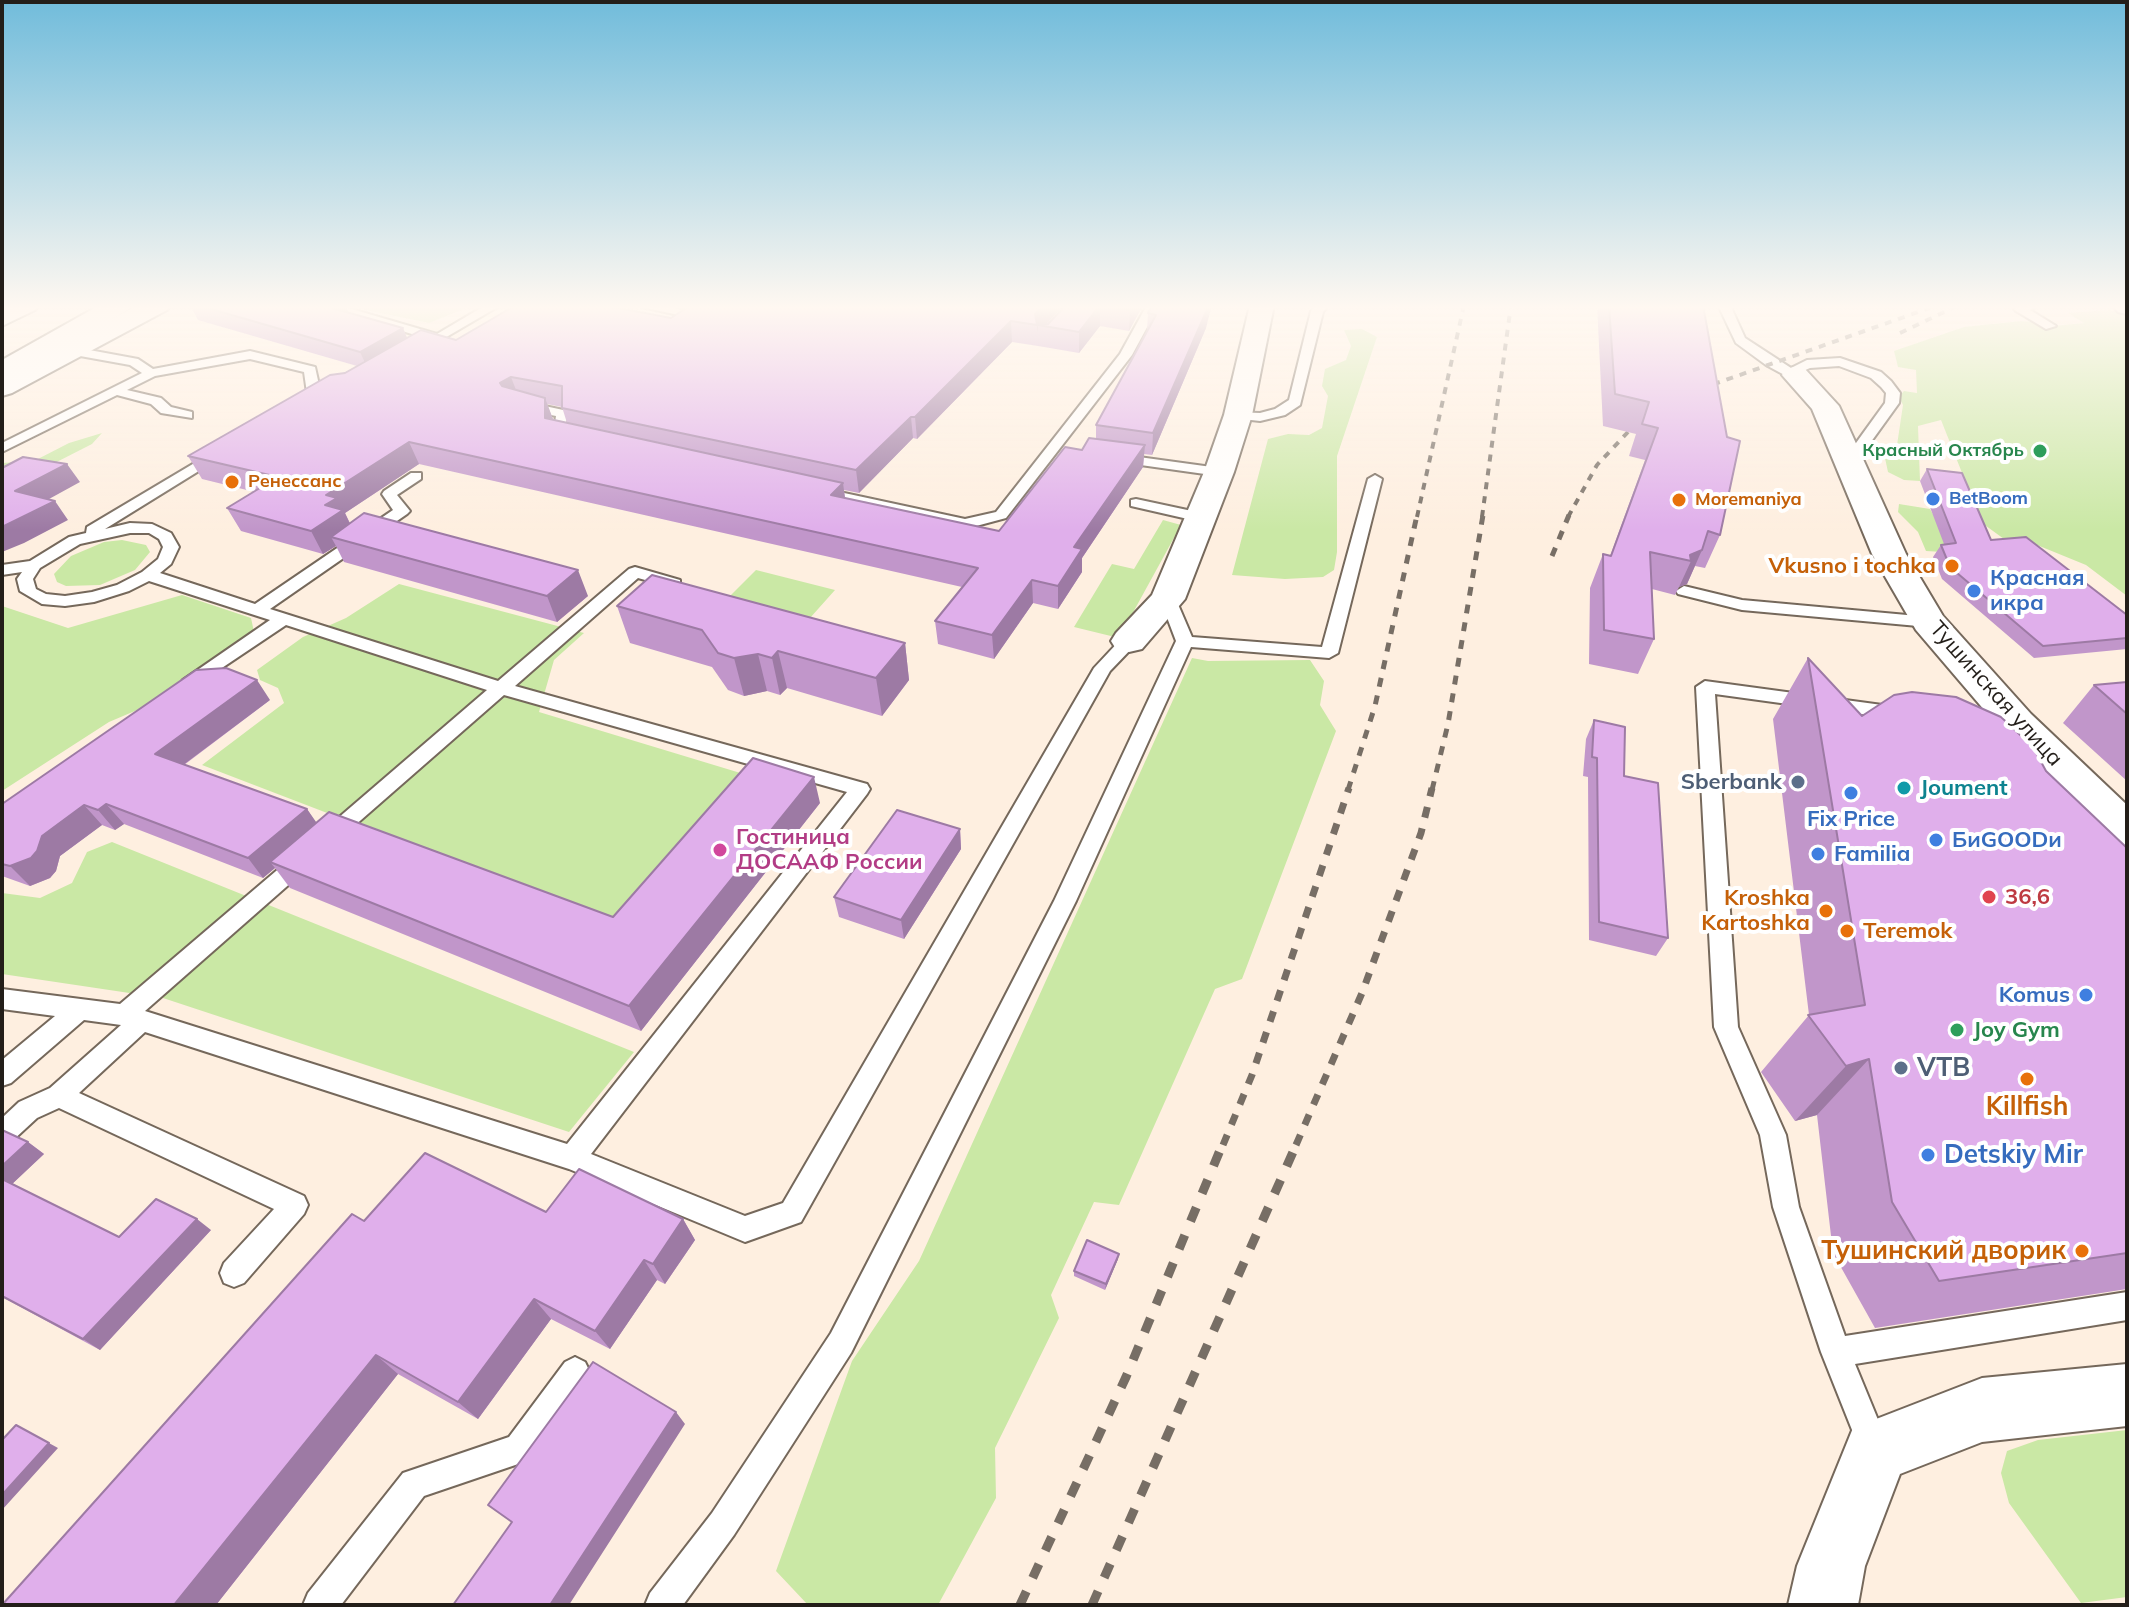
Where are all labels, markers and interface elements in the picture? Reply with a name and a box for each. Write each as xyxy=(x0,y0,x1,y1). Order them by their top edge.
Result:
place label: Красный Октябрь xyxy=(1862,440,2024,462)
marker: Красный Октябрь xyxy=(2031,442,2049,460)
place label: Ренессанс xyxy=(248,471,342,493)
marker: Ренессанс xyxy=(223,473,241,491)
place label: BetBoom xyxy=(1949,488,2028,510)
place label: Moremaniya xyxy=(1695,489,1802,511)
marker: BetBoom xyxy=(1924,490,1942,508)
marker: Moremaniya xyxy=(1670,491,1688,509)
place label: Vkusno i tochka xyxy=(1768,553,1936,579)
marker: Vkusno i tochka xyxy=(1943,557,1961,575)
place label: Красная икра xyxy=(1990,565,2085,616)
marker: Красная икра xyxy=(1965,582,1983,600)
street label: Тушинская улица xyxy=(1924,616,2068,772)
place label: Sberbank xyxy=(1681,769,1782,795)
marker: Sberbank xyxy=(1789,773,1807,791)
place label: Joument xyxy=(1920,775,2008,801)
marker: Joument xyxy=(1895,779,1913,797)
marker: Fix Price xyxy=(1842,784,1860,802)
place label: Fix Price xyxy=(1807,806,1895,832)
place label: Гостиница ДОСААФ России xyxy=(736,824,923,876)
place label: БиGOODи xyxy=(1952,827,2062,853)
marker: БиGOODи xyxy=(1927,831,1945,849)
marker: Гостиница ДОСААФ России xyxy=(711,841,729,859)
place label: Familia xyxy=(1834,841,1910,867)
marker: Familia xyxy=(1809,845,1827,863)
place label: 36,6 xyxy=(2005,884,2050,910)
place label: Kroshka Kartoshka xyxy=(1701,885,1810,936)
marker: 36,6 xyxy=(1980,888,1998,906)
marker: Kroshka Kartoshka xyxy=(1817,902,1835,920)
place label: Teremok xyxy=(1863,918,1952,944)
marker: Teremok xyxy=(1838,922,1856,940)
place label: Komus xyxy=(1999,982,2070,1008)
marker: Komus xyxy=(2077,986,2095,1004)
place label: Joy Gym xyxy=(1973,1017,2060,1043)
marker: Joy Gym xyxy=(1948,1021,1966,1039)
place label: VTB xyxy=(1917,1052,1970,1084)
marker: VTB xyxy=(1892,1059,1910,1077)
marker: Killfish xyxy=(2018,1070,2036,1088)
place label: Killfish xyxy=(1986,1091,2068,1123)
place label: Detskiy Mir xyxy=(1944,1139,2083,1171)
marker: Detskiy Mir xyxy=(1919,1146,1937,1164)
place label: Тушинский дворик xyxy=(1821,1235,2066,1267)
marker: Тушинский дворик xyxy=(2073,1242,2091,1260)

